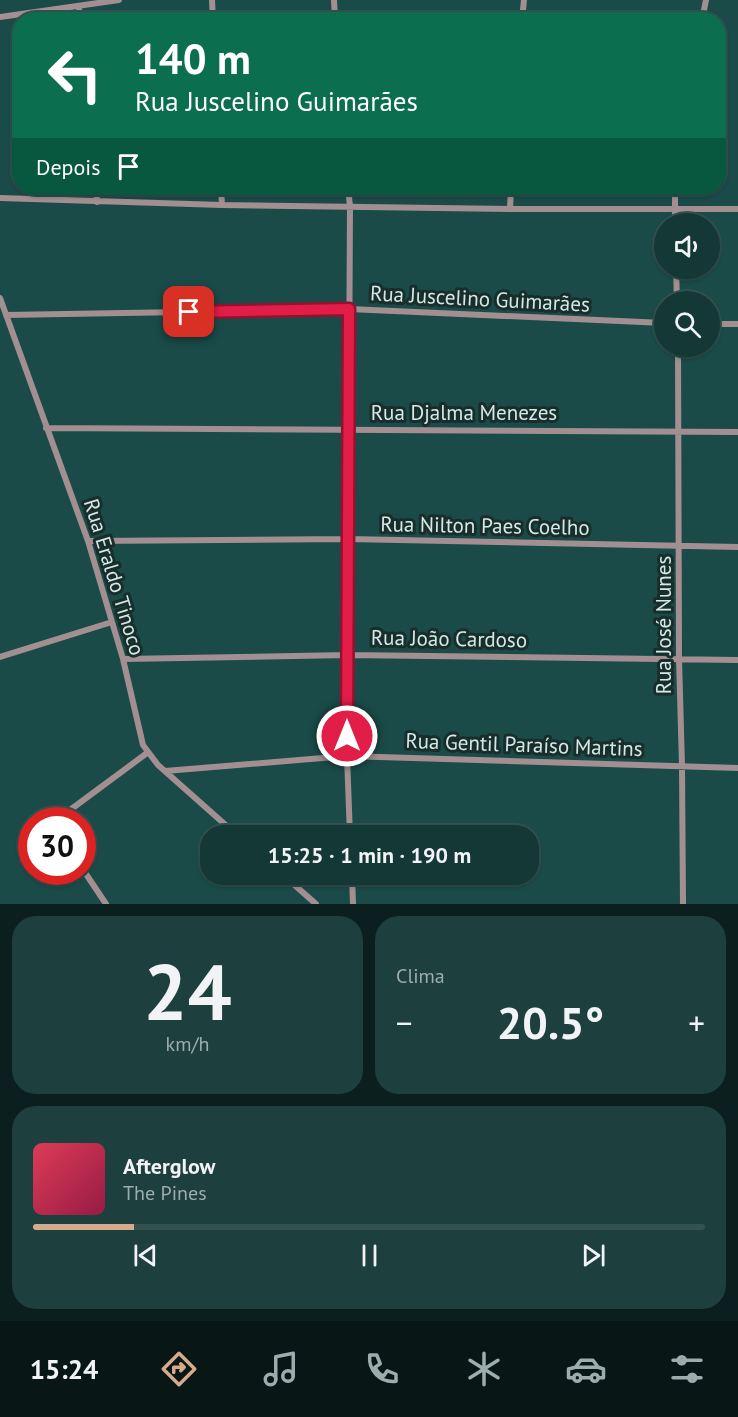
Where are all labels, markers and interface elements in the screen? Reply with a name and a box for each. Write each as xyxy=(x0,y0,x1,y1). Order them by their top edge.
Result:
text: 140 m xyxy=(135,31,251,86)
icon: left xyxy=(36,36,114,114)
text: Rua Juscelino Guimarães xyxy=(135,84,418,118)
icon: arrive xyxy=(112,150,145,183)
text: Depois xyxy=(36,153,100,181)
map controls xyxy=(654,213,720,357)
button: sound xyxy=(654,213,720,279)
street label: Rua Juscelino Guimarães xyxy=(369,279,591,318)
pin xyxy=(163,286,214,337)
button: search xyxy=(654,291,720,357)
icon: arrive xyxy=(172,295,205,328)
street label: Rua Djalma Menezes xyxy=(371,399,557,426)
street label: Rua Eraldo Tinoco xyxy=(78,495,151,658)
street label: Rua Nilton Paes Coelho xyxy=(380,510,590,541)
street label: Rua José Nunes xyxy=(650,556,677,694)
street label: Rua João Cardoso xyxy=(371,624,527,653)
position arrow xyxy=(315,704,379,768)
street label: Rua Gentil Paraíso Martins xyxy=(405,727,643,762)
speed limit sign: 30 xyxy=(18,807,96,885)
text: 15:25 · 1 min · 190 m xyxy=(268,841,471,869)
text: 24 xyxy=(143,941,232,1042)
text: Clima xyxy=(396,963,445,989)
text: 20.5° xyxy=(497,993,604,1051)
text: − xyxy=(396,1001,413,1044)
text: + xyxy=(688,1001,705,1044)
text: km/h xyxy=(166,1031,209,1057)
text: Afterglow xyxy=(123,1152,215,1180)
text: The Pines xyxy=(123,1180,207,1206)
icon: previous xyxy=(129,1239,162,1272)
icon: pause xyxy=(353,1239,386,1272)
icon: next xyxy=(577,1239,610,1272)
icon: directions xyxy=(158,1348,200,1390)
icon: music xyxy=(260,1348,302,1390)
icon: phone xyxy=(361,1348,403,1390)
icon: climate xyxy=(463,1348,505,1390)
icon: car xyxy=(565,1348,607,1390)
icon: filters xyxy=(666,1348,708,1390)
text: 15:24 xyxy=(30,1352,98,1386)

